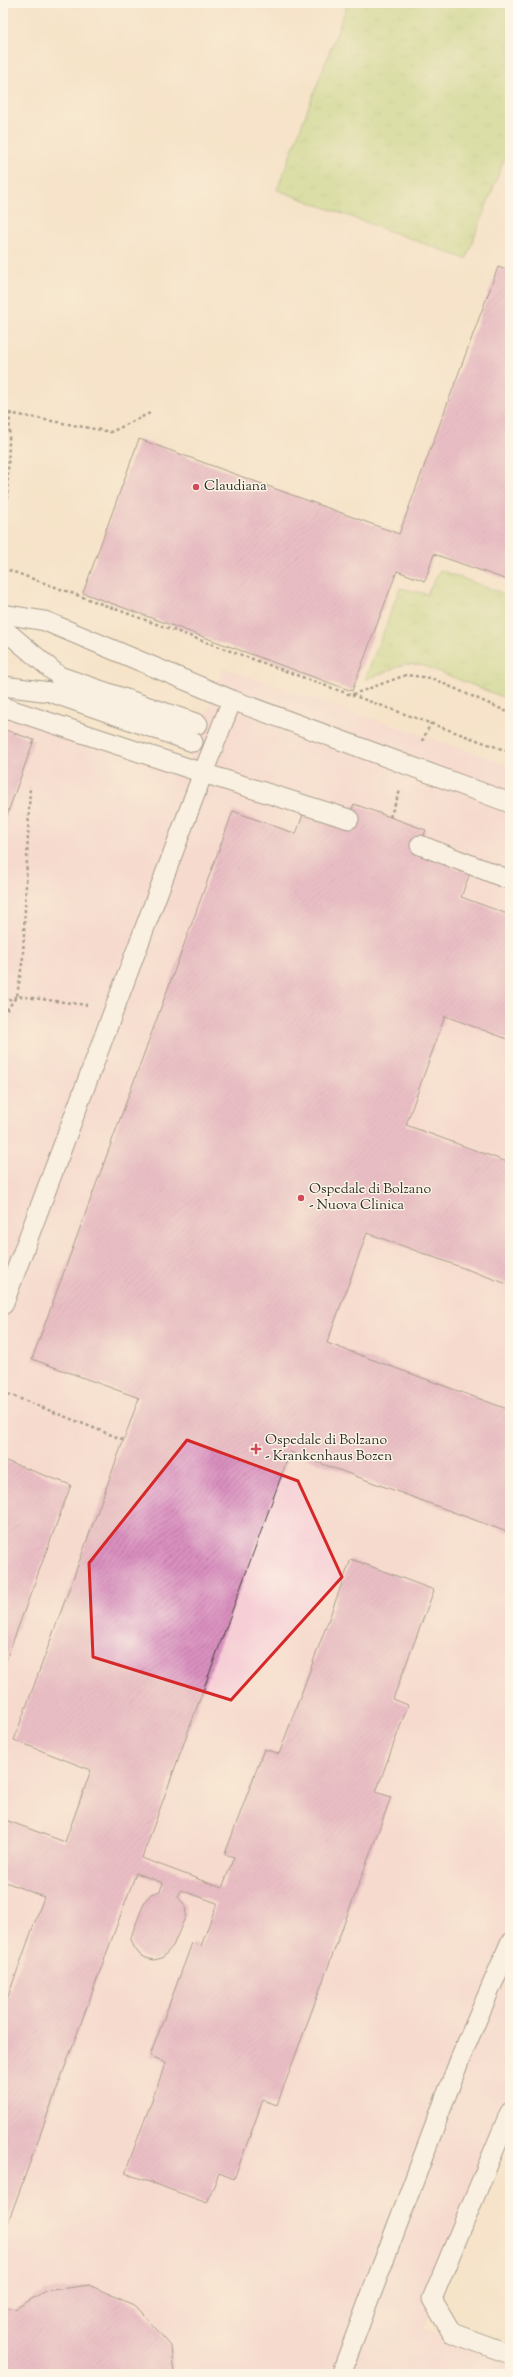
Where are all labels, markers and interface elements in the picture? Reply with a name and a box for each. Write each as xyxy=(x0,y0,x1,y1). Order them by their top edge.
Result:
place label: Claudiana xyxy=(204,477,267,497)
marker: Claudiana xyxy=(191,482,201,492)
place label: Ospedale di Bolzano - Nuova Clinica xyxy=(309,1180,431,1216)
marker: Ospedale di Bolzano - Nuova Clinica xyxy=(296,1193,306,1203)
place label: Ospedale di Bolzano - Krankenhaus Bozen xyxy=(265,1431,392,1467)
marker: Ospedale di Bolzano - Krankenhaus Bozen xyxy=(250,1443,262,1455)

